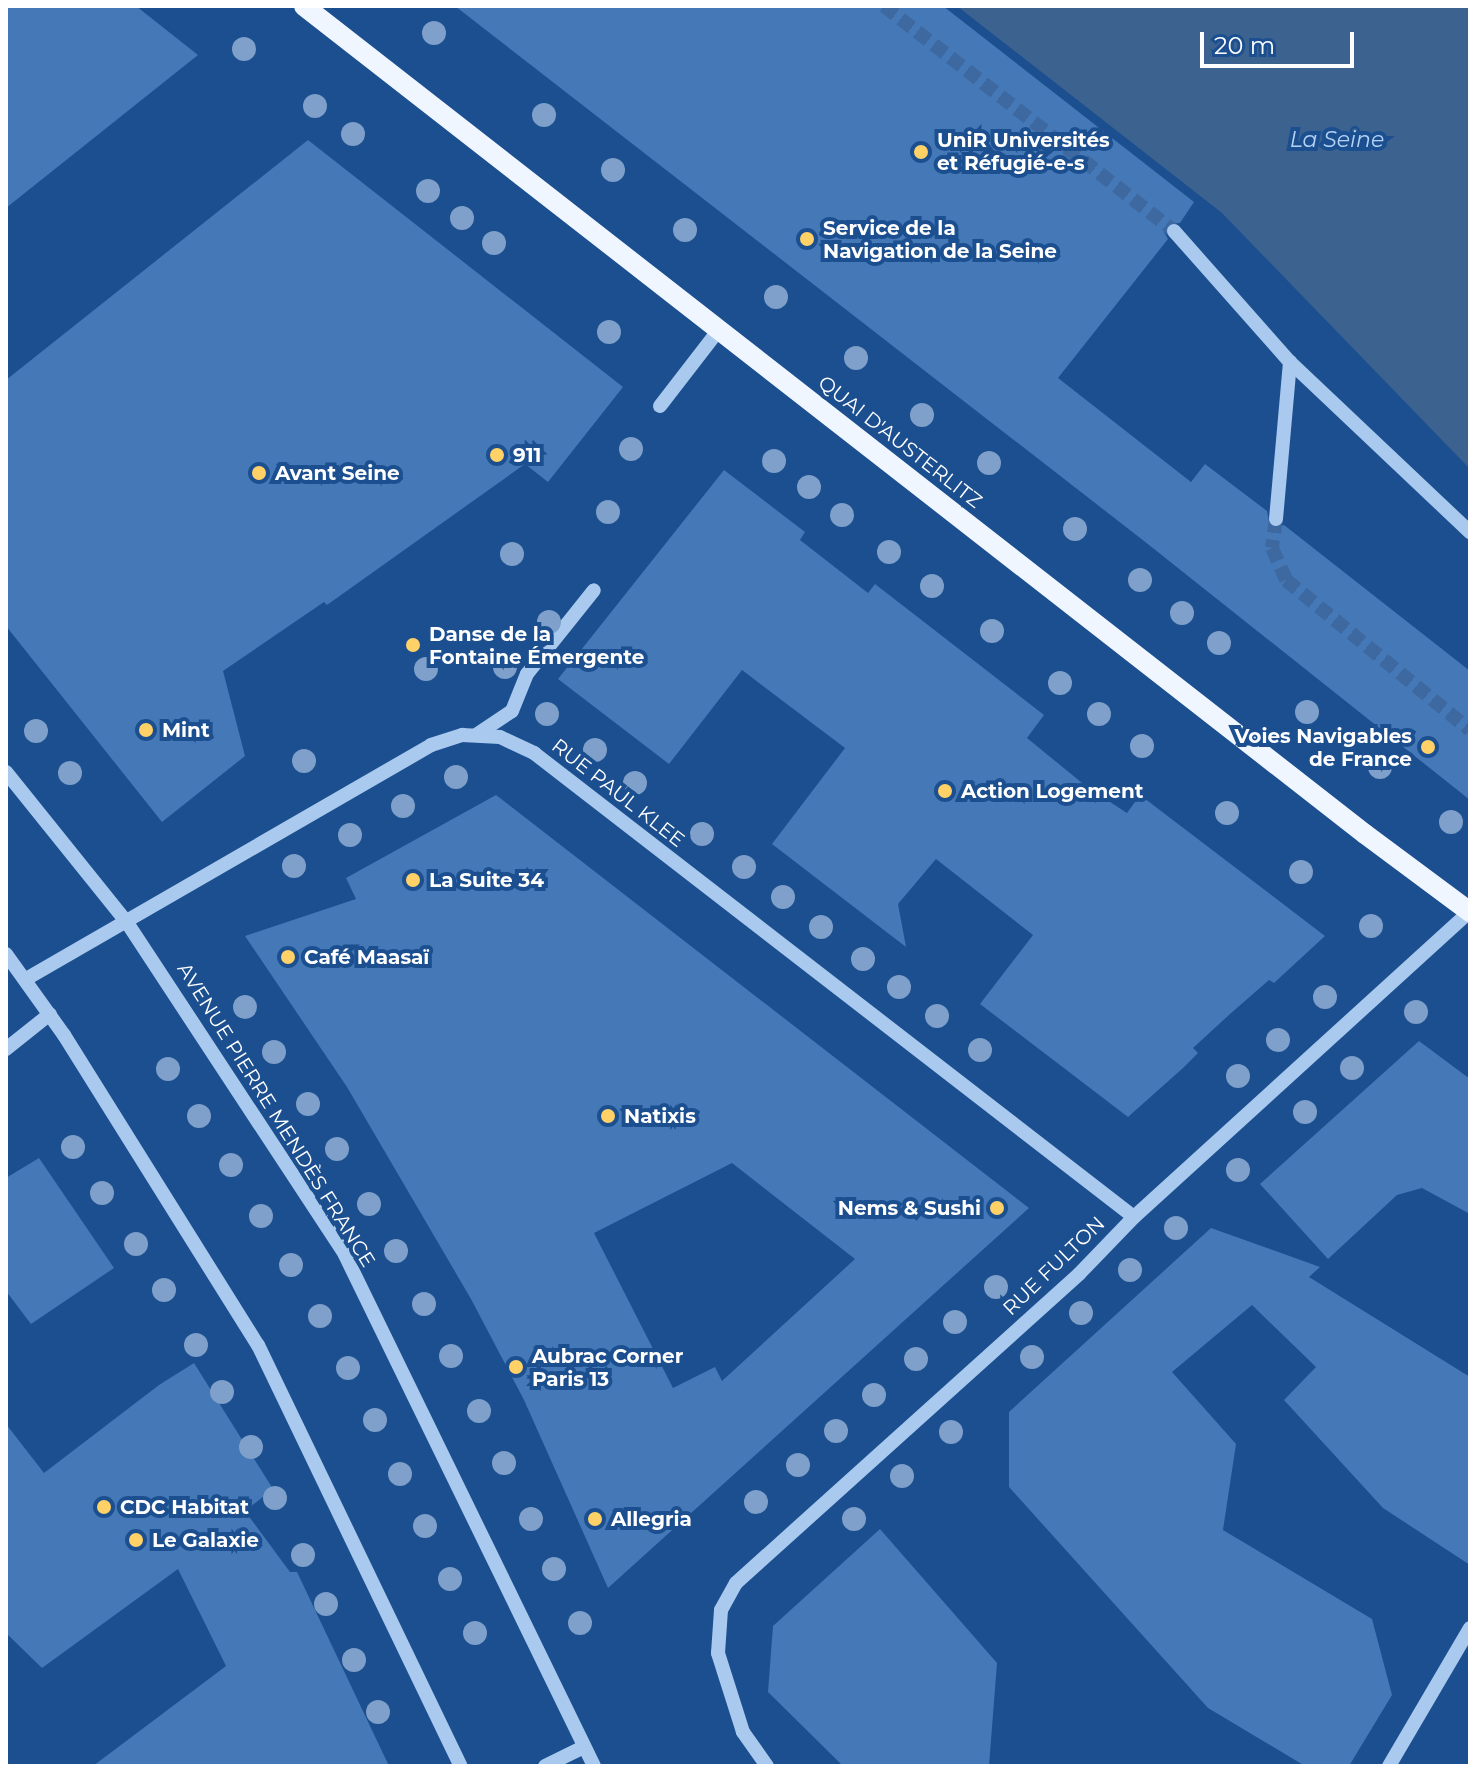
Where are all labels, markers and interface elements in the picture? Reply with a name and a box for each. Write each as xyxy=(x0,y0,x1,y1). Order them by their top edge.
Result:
scale bar xyxy=(1204,16,1358,66)
text: 20 m xyxy=(1214,31,1275,60)
water label: La Seine xyxy=(1290,127,1384,153)
place label: UniR Universités et Réfugié-e-s xyxy=(937,128,1110,175)
marker: UniR Universités et Réfugié-e-s xyxy=(912,143,930,161)
place label: Service de la Navigation de la Seine xyxy=(823,216,1057,263)
marker: Service de la Navigation de la Seine xyxy=(798,230,816,248)
street label: QUAI D'AUSTERLITZ xyxy=(813,371,987,513)
place label: 911 xyxy=(513,443,541,467)
marker: 911 xyxy=(488,446,506,464)
place label: Avant Seine xyxy=(275,461,400,485)
marker: Avant Seine xyxy=(250,464,268,482)
place label: Danse de la Fontaine Émergente xyxy=(429,622,644,669)
marker: Danse de la Fontaine Émergente xyxy=(404,636,422,654)
place label: Mint xyxy=(162,718,210,742)
marker: Mint xyxy=(137,721,155,739)
place label: Voies Navigables de France xyxy=(1234,724,1412,771)
street label: RUE PAUL KLEE xyxy=(547,734,689,852)
marker: Voies Navigables de France xyxy=(1419,738,1437,756)
place label: Action Logement xyxy=(961,779,1143,803)
marker: Action Logement xyxy=(936,782,954,800)
place label: La Suite 34 xyxy=(429,868,544,892)
marker: La Suite 34 xyxy=(404,871,422,889)
place label: Café Maasaï xyxy=(304,945,429,969)
marker: Café Maasaï xyxy=(279,948,297,966)
street label: AVENUE PIERRE MENDÈS FRANCE xyxy=(172,959,380,1271)
place label: Natixis xyxy=(624,1104,696,1128)
marker: Natixis xyxy=(599,1107,617,1125)
place label: Nems & Sushi xyxy=(838,1196,981,1220)
marker: Nems & Sushi xyxy=(988,1199,1006,1217)
street label: RUE FULTON xyxy=(998,1212,1110,1320)
place label: Aubrac Corner Paris 13 xyxy=(532,1344,683,1391)
marker: Aubrac Corner Paris 13 xyxy=(507,1358,525,1376)
place label: CDC Habitat xyxy=(120,1495,249,1519)
marker: CDC Habitat xyxy=(95,1498,113,1516)
place label: Allegria xyxy=(611,1507,692,1531)
marker: Allegria xyxy=(586,1510,604,1528)
place label: Le Galaxie xyxy=(152,1528,259,1552)
marker: Le Galaxie xyxy=(127,1531,145,1549)

